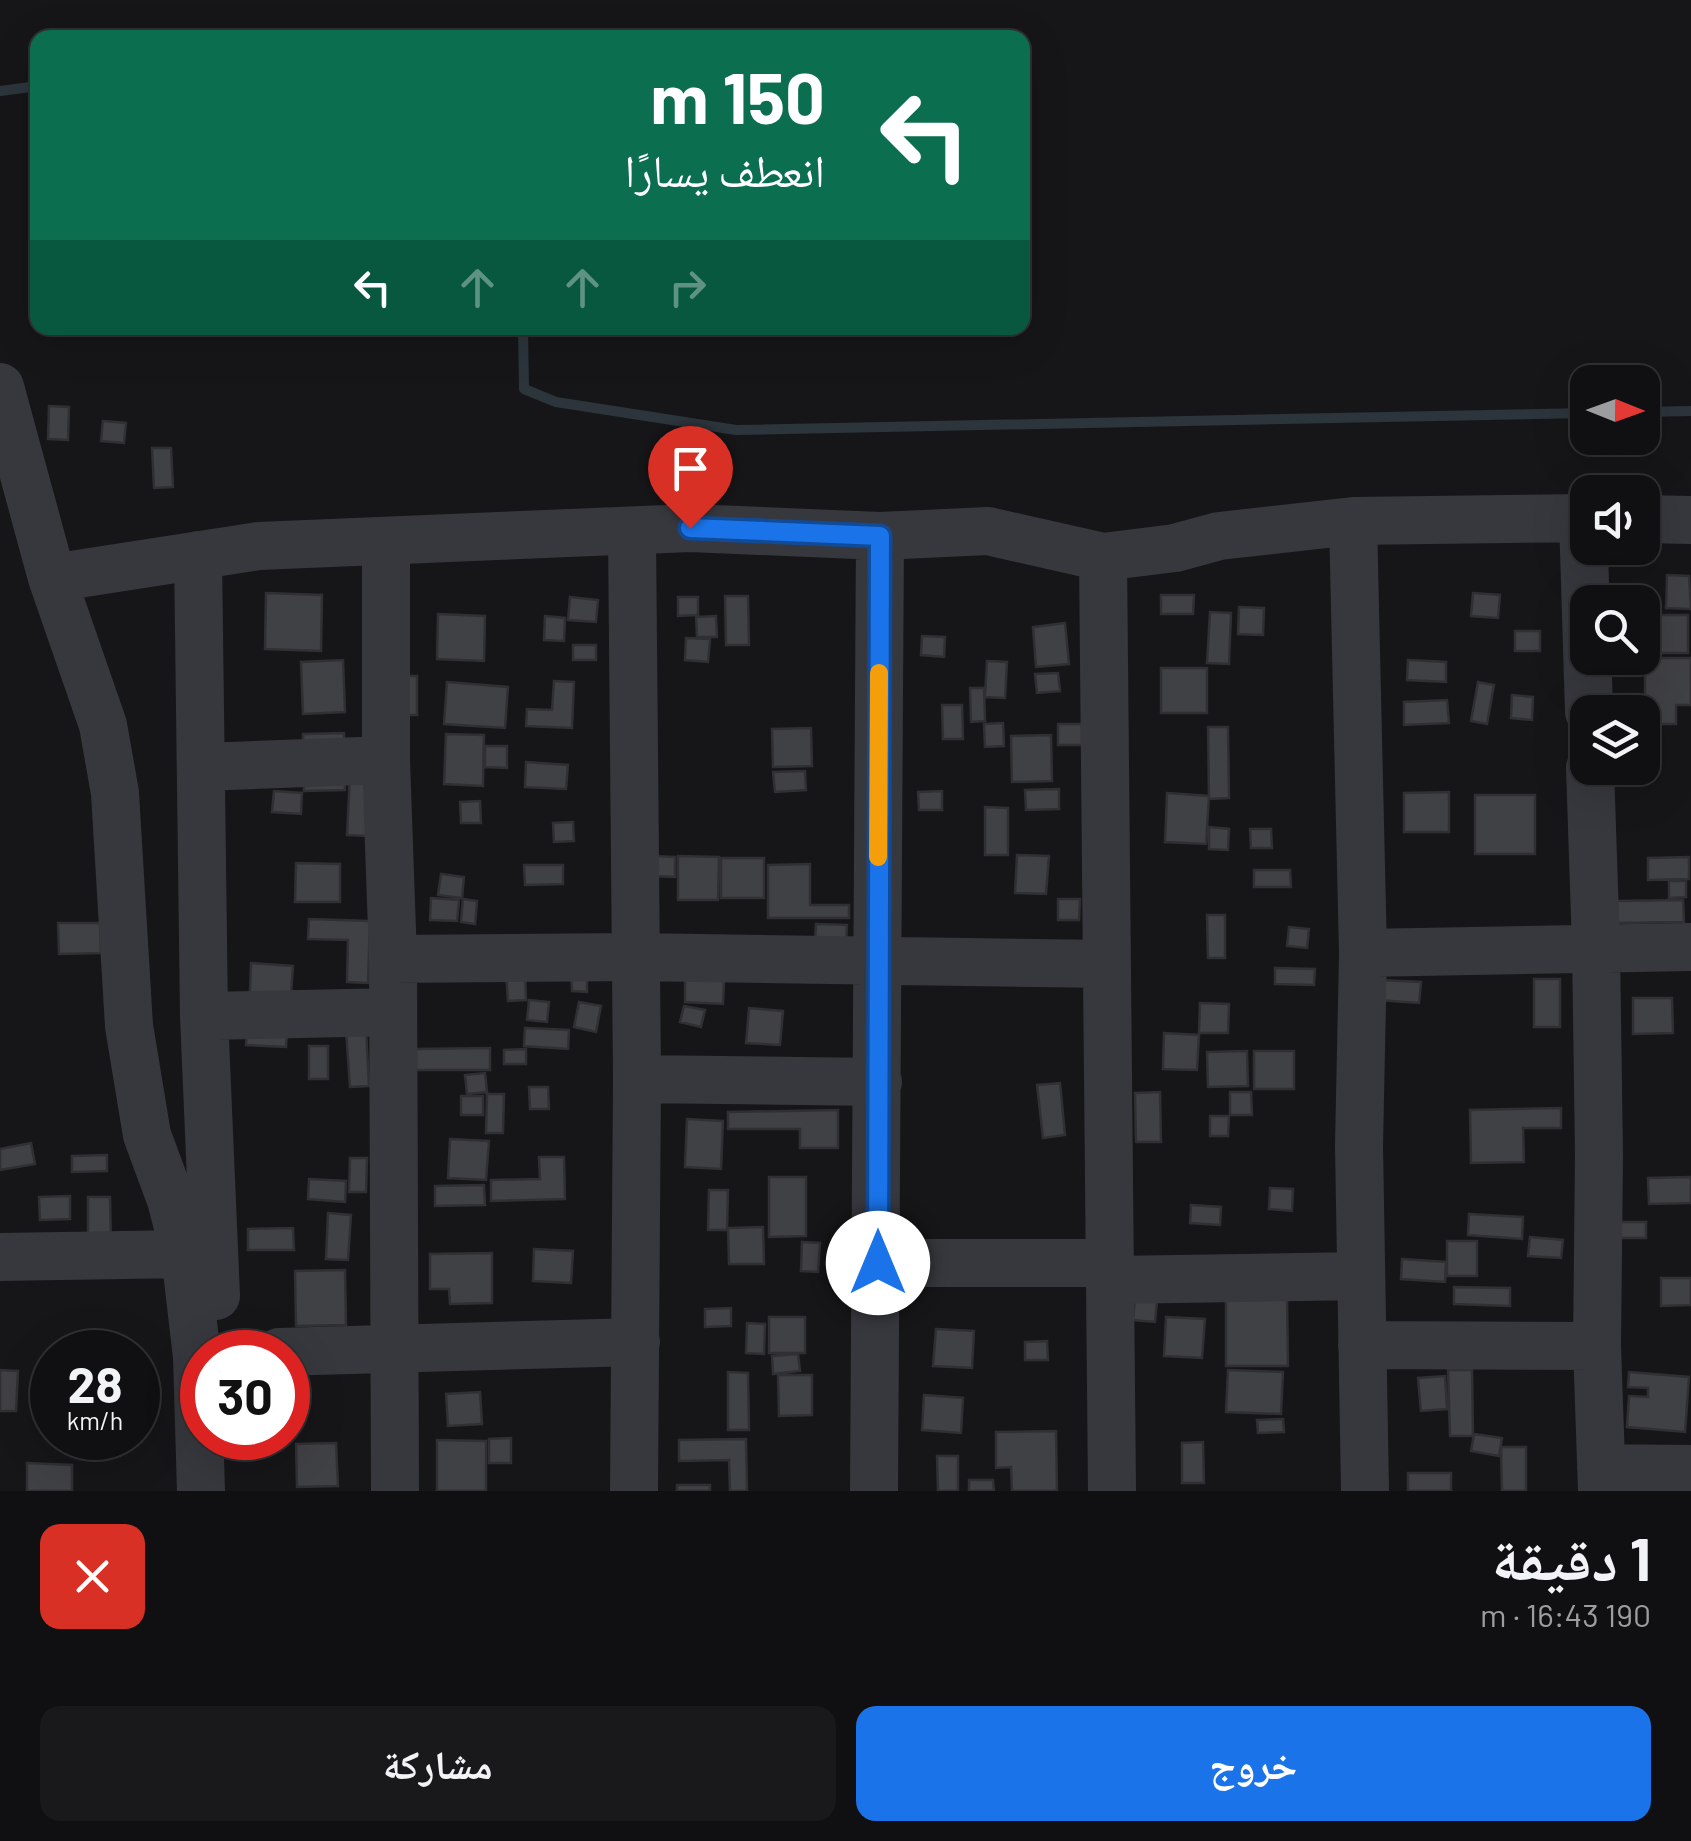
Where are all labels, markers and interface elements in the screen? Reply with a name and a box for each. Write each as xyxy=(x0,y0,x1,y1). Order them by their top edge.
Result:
text: 150 m xyxy=(650,54,825,138)
icon: left xyxy=(860,70,990,200)
text: انعطف يسارًا xyxy=(624,142,825,196)
icon: left xyxy=(345,260,400,315)
icon: ahead xyxy=(450,260,505,315)
icon: ahead xyxy=(555,260,610,315)
icon: right xyxy=(660,260,715,315)
north arrow xyxy=(1570,365,1660,455)
map controls xyxy=(1570,365,1660,785)
pin xyxy=(648,426,733,529)
icon: arrive xyxy=(663,441,718,496)
button: sound xyxy=(1570,475,1660,565)
button: search xyxy=(1570,585,1660,675)
button: layers xyxy=(1570,695,1660,785)
position arrow xyxy=(826,1211,930,1315)
speed limit sign: 30 xyxy=(180,1330,310,1460)
text: 28 xyxy=(67,1353,123,1413)
text: km/h xyxy=(67,1405,123,1435)
text: 1 دقيقة xyxy=(1492,1521,1651,1593)
button: close xyxy=(40,1524,145,1629)
text: 190 m · 16:43 xyxy=(1480,1595,1651,1633)
button: مشاركة xyxy=(40,1706,836,1821)
button: خروج xyxy=(856,1706,1651,1821)

